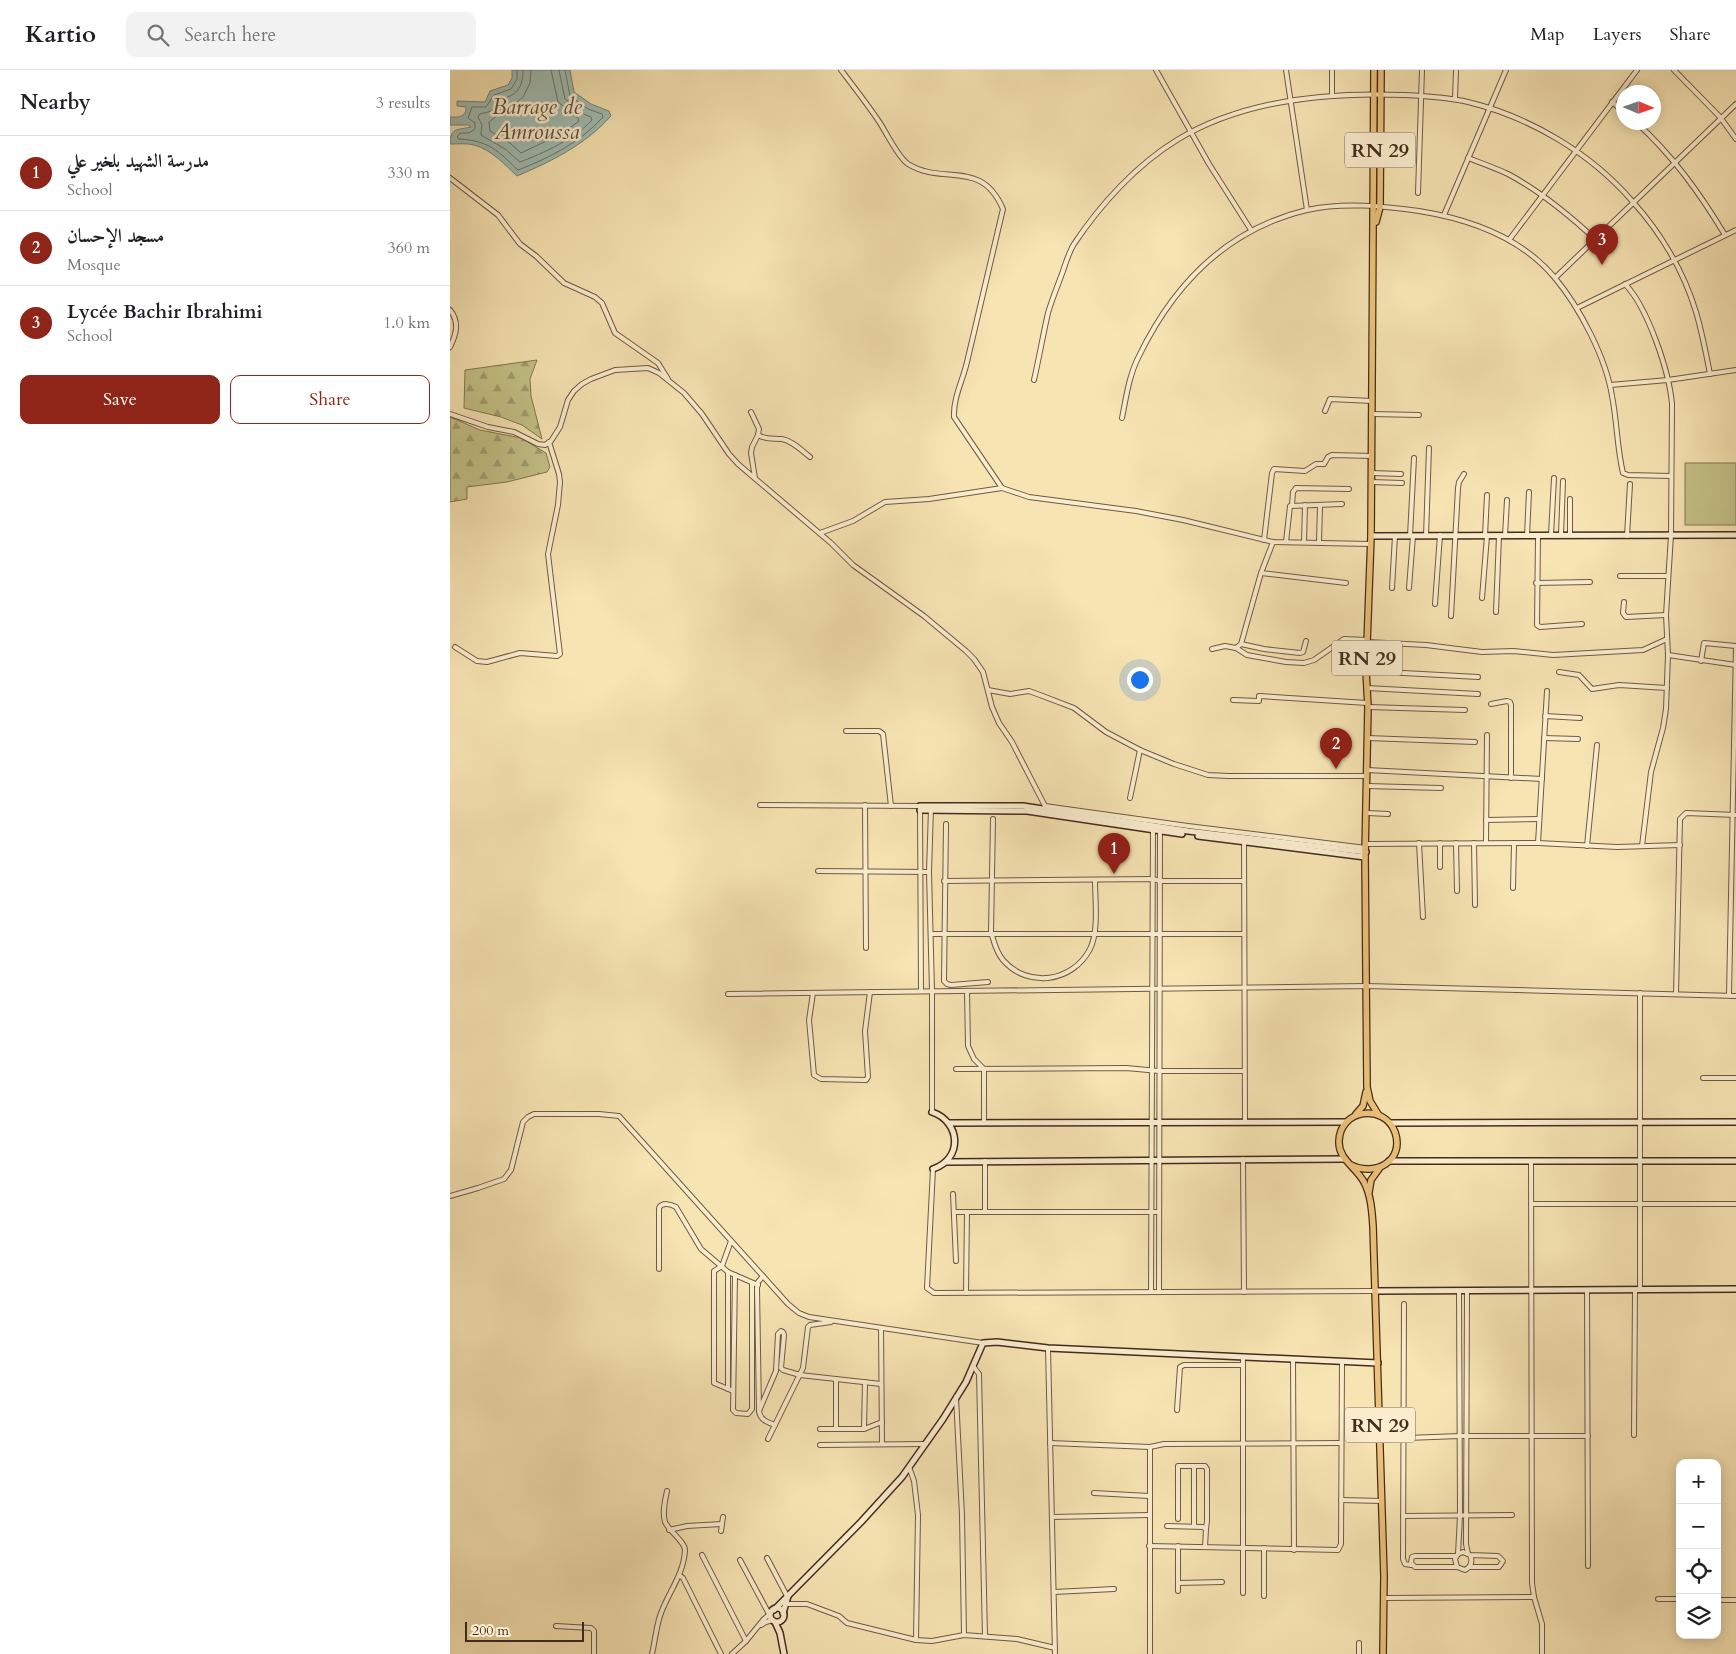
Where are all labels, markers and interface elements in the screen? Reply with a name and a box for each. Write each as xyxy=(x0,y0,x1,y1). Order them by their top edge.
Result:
search box xyxy=(126,12,476,57)
text: Kartio xyxy=(25,18,96,51)
icon: search xyxy=(144,21,172,49)
text: Search here xyxy=(184,22,276,48)
text: Map xyxy=(1530,22,1565,47)
text: Layers xyxy=(1593,22,1642,47)
text: Share xyxy=(1670,22,1711,47)
north arrow xyxy=(1616,85,1661,130)
text: Nearby xyxy=(20,88,91,117)
text: 3 results xyxy=(376,92,430,114)
water label: Barrage de Amroussa xyxy=(492,92,582,147)
road number: RN 29 xyxy=(1345,132,1415,168)
text: مدرسة الشهيد بلخير علي xyxy=(67,148,209,174)
text: 1 xyxy=(32,162,40,184)
text: 330 m xyxy=(388,162,430,184)
text: School xyxy=(67,179,112,201)
text: مسجد الإحسان xyxy=(67,223,164,249)
pin: 3 xyxy=(1586,224,1618,265)
text: 2 xyxy=(32,237,40,259)
text: 360 m xyxy=(388,237,430,259)
text: Mosque xyxy=(67,254,121,276)
text: Lycée Bachir Ibrahimi xyxy=(67,299,263,325)
text: 3 xyxy=(32,312,40,334)
text: 1.0 km xyxy=(383,312,430,334)
text: School xyxy=(67,325,112,347)
button: Save xyxy=(20,375,220,424)
button: Share xyxy=(230,375,430,424)
road number: RN 29 xyxy=(1332,640,1402,676)
your location xyxy=(1127,667,1153,693)
pin: 2 xyxy=(1320,728,1352,769)
pin: 1 xyxy=(1098,833,1130,874)
road number: RN 29 xyxy=(1345,1408,1415,1442)
map controls xyxy=(1676,1459,1721,1639)
button: + xyxy=(1676,1459,1721,1504)
button: − xyxy=(1676,1504,1721,1549)
button: locate xyxy=(1676,1549,1721,1594)
button: layers xyxy=(1676,1594,1721,1639)
scale bar xyxy=(465,1619,584,1642)
text: 200 m xyxy=(472,1621,509,1640)

